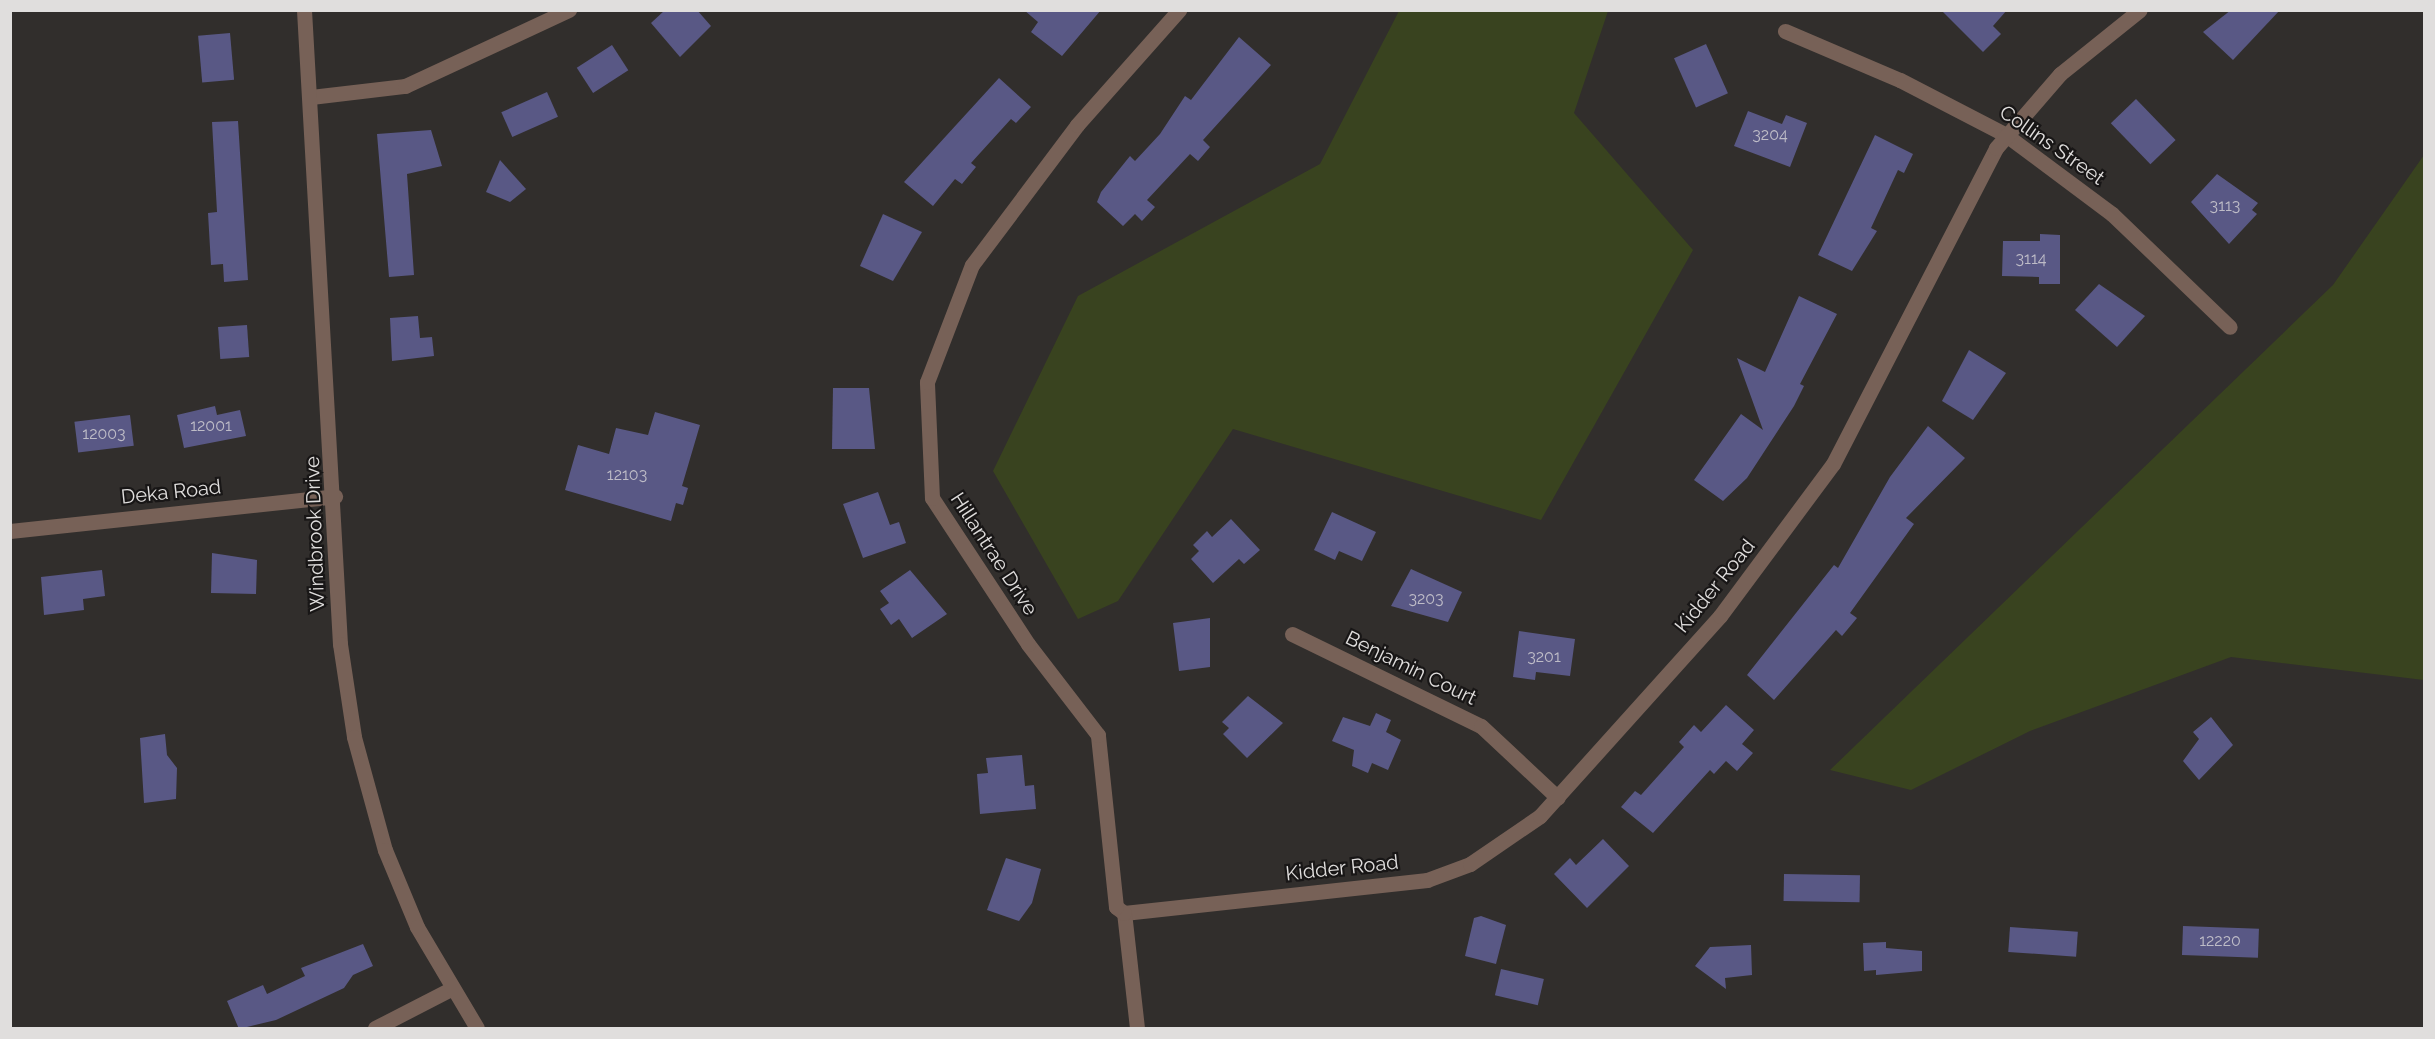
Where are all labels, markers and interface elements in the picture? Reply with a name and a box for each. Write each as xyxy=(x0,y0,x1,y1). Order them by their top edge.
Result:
street label: Collins Street xyxy=(1995,100,2109,190)
house number: 3204 xyxy=(1752,125,1788,145)
house number: 3113 xyxy=(2210,196,2240,216)
house number: 3114 xyxy=(2016,249,2046,269)
house number: 12001 xyxy=(190,416,232,436)
house number: 12003 xyxy=(82,424,126,444)
street label: Windbrook Drive xyxy=(300,456,330,612)
house number: 12103 xyxy=(607,465,647,485)
street label: Deka Road xyxy=(120,475,222,509)
street label: Hillantrae Drive xyxy=(945,488,1043,620)
street label: Kidder Road xyxy=(1670,534,1760,638)
house number: 3203 xyxy=(1408,589,1444,609)
street label: Benjamin Court xyxy=(1342,626,1480,710)
house number: 3201 xyxy=(1527,647,1561,667)
street label: Kidder Road xyxy=(1284,850,1400,886)
house number: 12220 xyxy=(2199,931,2241,951)

